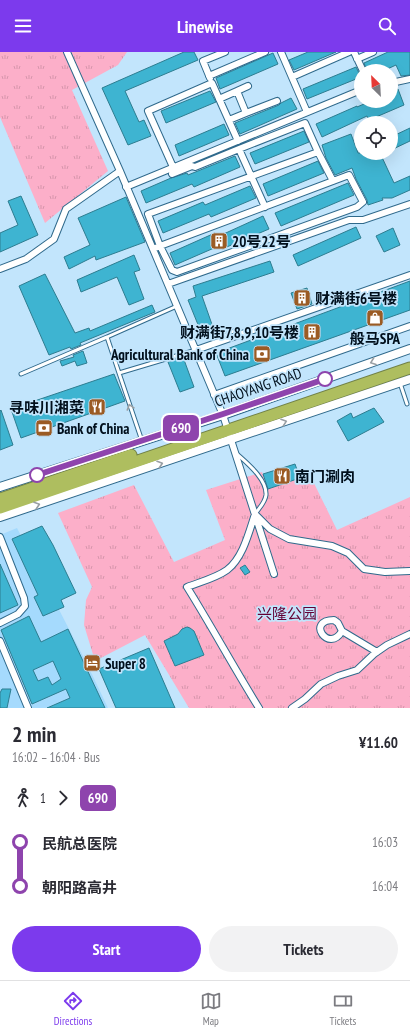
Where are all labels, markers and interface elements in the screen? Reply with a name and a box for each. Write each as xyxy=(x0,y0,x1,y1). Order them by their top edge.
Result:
icon: menu xyxy=(12,15,34,37)
text: Linewise xyxy=(177,15,233,38)
icon: search xyxy=(376,15,398,37)
north arrow xyxy=(354,64,398,108)
map controls xyxy=(354,64,398,160)
button: locate xyxy=(354,116,398,160)
building icon: 20号22号 xyxy=(209,231,229,251)
place label: 20号22号 xyxy=(232,232,291,251)
building icon: 财满街6号楼 xyxy=(292,288,312,308)
place label: 财满街6号楼 xyxy=(315,289,397,308)
shop icon: 般马SPA xyxy=(365,308,385,328)
building icon: 财满街7,8,9,10号楼 xyxy=(302,322,322,342)
place label: 财满街7,8,9,10号楼 xyxy=(180,323,299,342)
place label: 般马SPA xyxy=(350,329,401,348)
bank icon: Agricultural Bank of China xyxy=(252,344,272,364)
place label: Agricultural Bank of China xyxy=(110,345,249,364)
one-way arrow xyxy=(370,358,377,366)
street label: CHAOYANG ROAD xyxy=(212,363,304,411)
unlabelled marker xyxy=(317,371,333,387)
restaurant icon: 寻味川湘菜 xyxy=(87,397,107,417)
place label: 寻味川湘菜 xyxy=(9,398,84,417)
one-way arrow xyxy=(127,404,135,411)
line badge: 690 xyxy=(158,415,204,441)
bank icon: Bank of China xyxy=(34,418,54,438)
place label: Bank of China xyxy=(57,419,129,438)
text: 690 xyxy=(171,419,191,437)
one-way arrow xyxy=(280,419,287,427)
one-way arrow xyxy=(157,460,164,469)
restaurant icon: 南门涮肉 xyxy=(272,466,292,486)
unlabelled marker xyxy=(29,467,45,483)
place label: 南门涮肉 xyxy=(295,467,355,486)
one-way arrow xyxy=(33,501,40,510)
park label: 兴隆公园 xyxy=(257,604,317,623)
hotel icon: Super 8 xyxy=(82,653,102,673)
place label: Super 8 xyxy=(105,654,146,673)
text: 2 min xyxy=(12,720,56,748)
text: ¥11.60 xyxy=(359,733,398,752)
text: 16:02 – 16:04 · Bus xyxy=(12,749,100,766)
icon: walk xyxy=(12,787,34,809)
icon: forward xyxy=(52,787,74,809)
text: 690 xyxy=(88,789,108,807)
text: 1 xyxy=(40,790,46,807)
text: 民航总医院 xyxy=(42,834,117,853)
text: 16:03 xyxy=(372,834,398,851)
text: 朝阳路高井 xyxy=(42,878,117,897)
text: 16:04 xyxy=(372,878,398,895)
button: Start xyxy=(12,926,201,972)
button: Tickets xyxy=(209,926,398,972)
tab: Directions xyxy=(54,990,92,1028)
tab: Map xyxy=(200,990,222,1028)
tab: Tickets xyxy=(329,990,356,1028)

